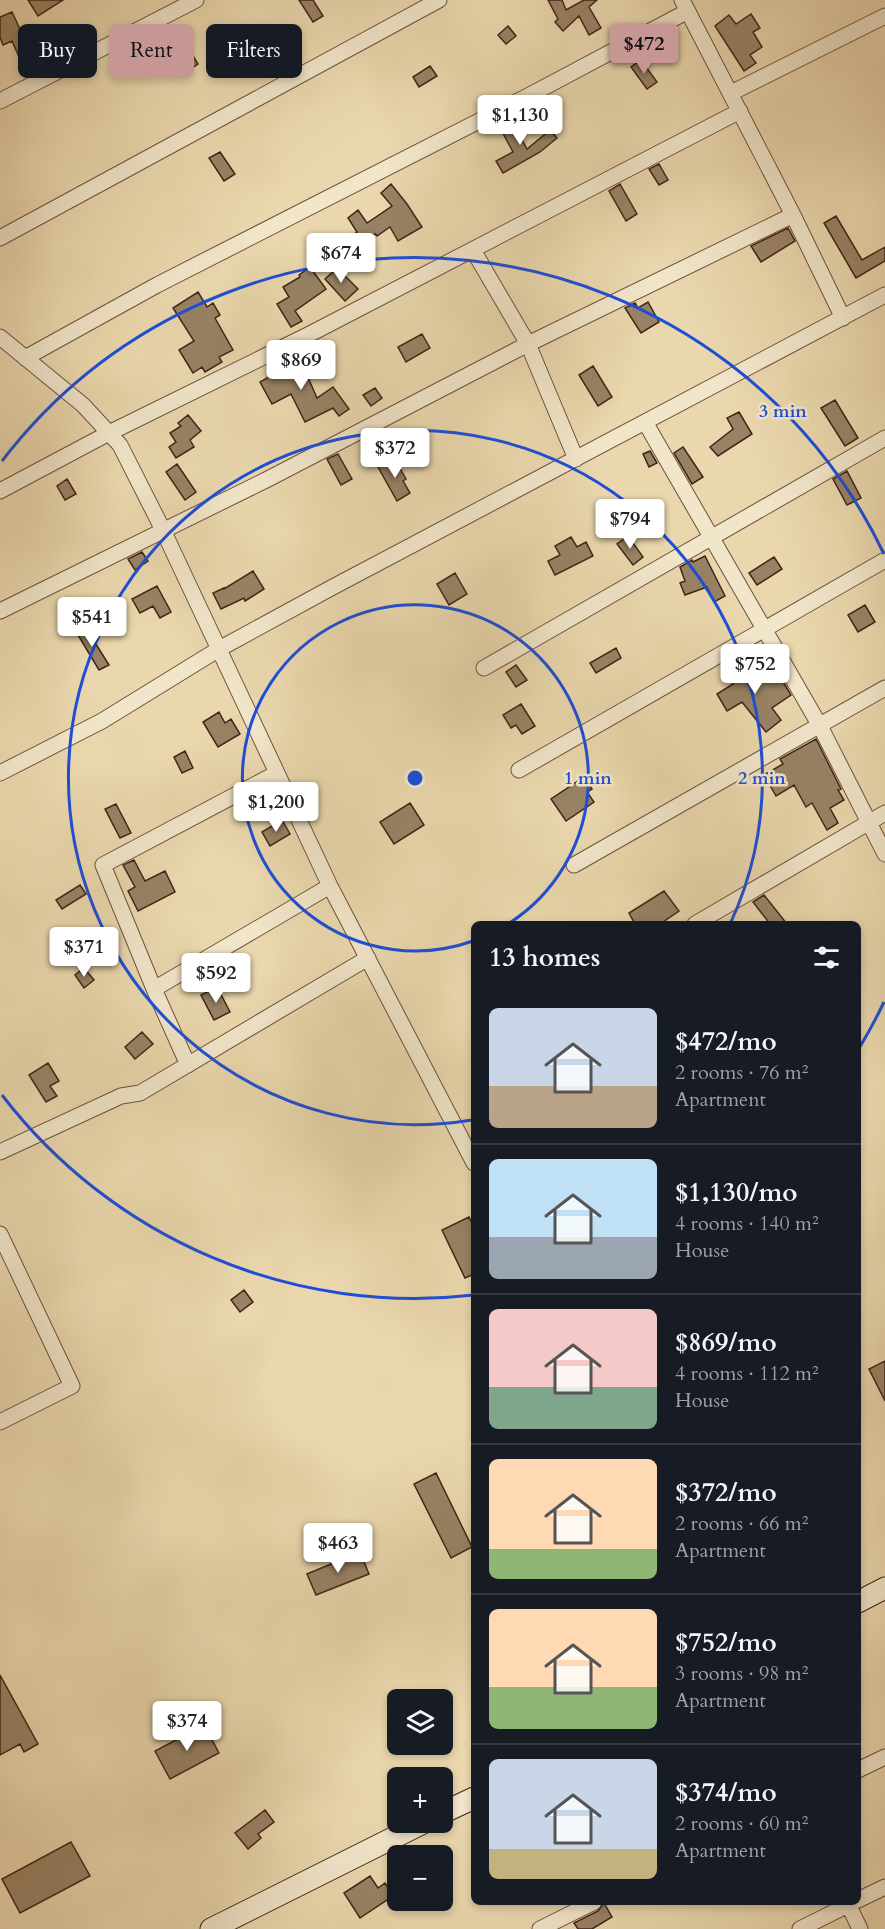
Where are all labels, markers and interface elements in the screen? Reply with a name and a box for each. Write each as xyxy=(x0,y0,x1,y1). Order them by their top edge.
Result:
chip: Buy xyxy=(18,24,97,78)
chip: Rent xyxy=(109,24,194,78)
chip: Filters xyxy=(206,24,302,78)
pin: $472 xyxy=(608,24,680,75)
text: $472 xyxy=(624,30,664,57)
pin: $1,130 xyxy=(471,95,569,146)
text: $1,130 xyxy=(491,101,549,128)
pin: $674 xyxy=(305,233,377,284)
text: $674 xyxy=(321,239,361,266)
pin: $869 xyxy=(265,340,337,391)
text: $869 xyxy=(281,346,321,373)
text: 3 min xyxy=(759,399,807,424)
pin: $372 xyxy=(359,428,431,479)
text: $372 xyxy=(375,434,415,461)
pin: $794 xyxy=(594,499,666,550)
text: $794 xyxy=(610,505,650,532)
pin: $541 xyxy=(56,597,128,648)
text: $541 xyxy=(72,603,112,630)
pin: $752 xyxy=(719,644,791,695)
text: $752 xyxy=(735,650,775,677)
text: 1 min xyxy=(564,766,612,791)
text: 2 min xyxy=(738,766,786,791)
centre of rings xyxy=(405,768,425,788)
pin: $1,200 xyxy=(227,782,325,833)
text: $1,200 xyxy=(247,788,305,815)
pin: $371 xyxy=(48,927,120,978)
text: $371 xyxy=(64,933,104,960)
text: 13 homes xyxy=(489,940,600,975)
icon: filters xyxy=(810,941,843,974)
pin: $592 xyxy=(180,953,252,1004)
text: $592 xyxy=(196,959,236,986)
text: $472/mo xyxy=(675,1024,777,1059)
icon: home xyxy=(537,1032,609,1104)
text: 2 rooms · 76 m² xyxy=(675,1059,808,1086)
text: Apartment xyxy=(675,1086,766,1113)
text: $1,130/mo xyxy=(675,1175,798,1210)
icon: home xyxy=(537,1183,609,1255)
text: 4 rooms · 140 m² xyxy=(675,1210,819,1237)
text: House xyxy=(675,1237,729,1264)
text: $869/mo xyxy=(675,1325,777,1360)
icon: home xyxy=(537,1333,609,1405)
text: 4 rooms · 112 m² xyxy=(675,1360,819,1387)
text: House xyxy=(675,1387,729,1414)
text: $372/mo xyxy=(675,1475,777,1510)
icon: home xyxy=(537,1483,609,1555)
text: 2 rooms · 66 m² xyxy=(675,1510,808,1537)
pin: $463 xyxy=(302,1523,374,1574)
text: $463 xyxy=(318,1529,358,1556)
text: Apartment xyxy=(675,1537,766,1564)
text: $752/mo xyxy=(675,1625,777,1660)
icon: home xyxy=(537,1633,609,1705)
text: 3 rooms · 98 m² xyxy=(675,1660,808,1687)
text: Apartment xyxy=(675,1687,766,1714)
map controls xyxy=(387,1689,453,1911)
button: layers xyxy=(387,1689,453,1755)
pin: $374 xyxy=(151,1701,223,1752)
text: $374 xyxy=(167,1707,207,1734)
button: + xyxy=(387,1767,453,1833)
text: $374/mo xyxy=(675,1775,777,1810)
icon: home xyxy=(537,1783,609,1855)
text: 2 rooms · 60 m² xyxy=(675,1810,808,1837)
text: Apartment xyxy=(675,1837,766,1864)
button: − xyxy=(387,1845,453,1911)

